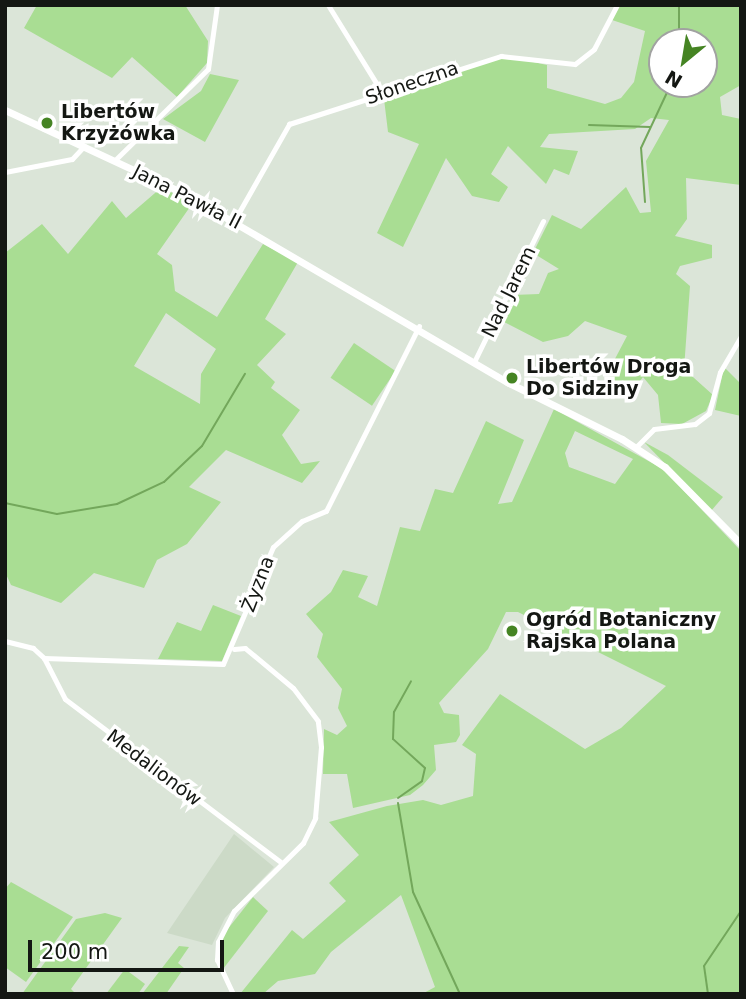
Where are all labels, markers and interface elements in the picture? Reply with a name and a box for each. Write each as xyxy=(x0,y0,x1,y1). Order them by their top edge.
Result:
north arrow xyxy=(648,28,718,98)
street label: Słoneczna xyxy=(362,56,462,110)
text: N xyxy=(661,66,686,93)
place label: Libertów Krzyżówka xyxy=(61,101,176,145)
marker: Libertów Krzyżówka xyxy=(39,115,55,131)
street label: Jana Pawła II xyxy=(129,160,245,234)
street label: Nad Jarem xyxy=(477,243,541,341)
place label: Libertów Droga Do Sidziny xyxy=(526,356,691,400)
marker: Libertów Droga Do Sidziny xyxy=(504,370,520,386)
street label: Żyzna xyxy=(237,553,279,615)
place label: Ogród Botaniczny Rajska Polana xyxy=(526,609,716,653)
marker: Ogród Botaniczny Rajska Polana xyxy=(504,623,520,639)
street label: Medalionów xyxy=(102,725,206,811)
scale bar xyxy=(32,926,228,970)
text: 200 m xyxy=(41,940,108,964)

